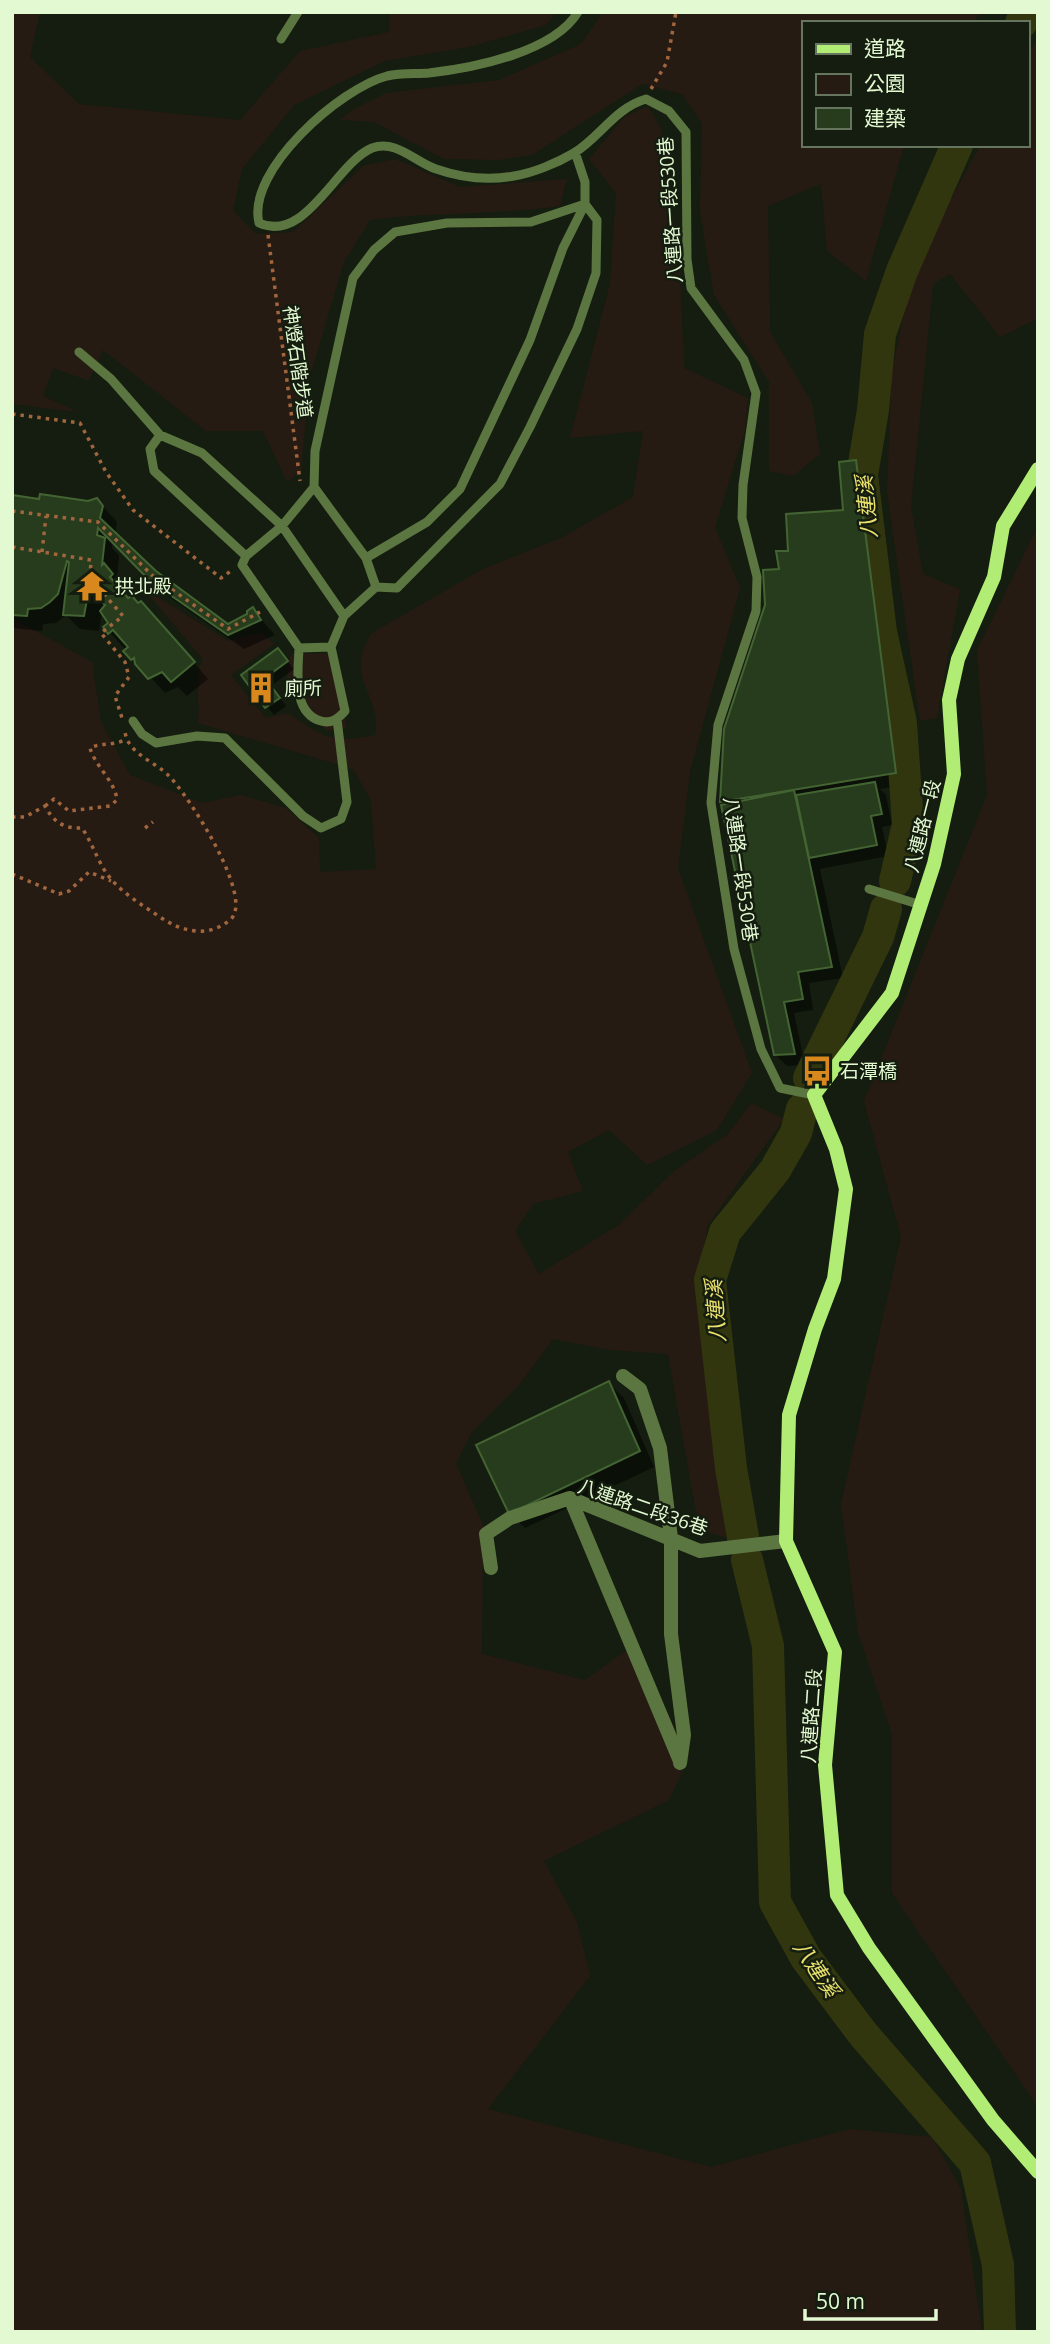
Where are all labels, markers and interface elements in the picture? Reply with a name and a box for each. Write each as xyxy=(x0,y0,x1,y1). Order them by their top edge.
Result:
legend xyxy=(802,21,1029,147)
text: 道路 xyxy=(864,34,906,62)
text: 公園 xyxy=(864,69,906,97)
text: 建築 xyxy=(864,104,906,132)
street label: 八連路一段530巷 xyxy=(652,136,688,284)
street label: 神燈石階步道 xyxy=(277,304,319,420)
water label: 八連溪 xyxy=(849,471,883,540)
temple icon: 拱北殿 xyxy=(75,569,109,603)
place label: 拱北殿 xyxy=(115,573,172,599)
building icon: 廁所 xyxy=(244,671,278,705)
place label: 廁所 xyxy=(284,675,322,701)
street label: 八連路一段 xyxy=(898,777,946,875)
street label: 八連路一段530巷 xyxy=(718,795,764,943)
bus stop icon: 石潭橋 xyxy=(800,1054,834,1088)
place label: 石潭橋 xyxy=(840,1058,897,1084)
water label: 八連溪 xyxy=(699,1276,731,1343)
street label: 八連路二段36巷 xyxy=(575,1473,711,1541)
street label: 八連路二段 xyxy=(795,1668,827,1764)
water label: 八連溪 xyxy=(788,1934,848,2005)
scale bar xyxy=(805,2278,936,2322)
text: 50 m xyxy=(816,2287,865,2315)

